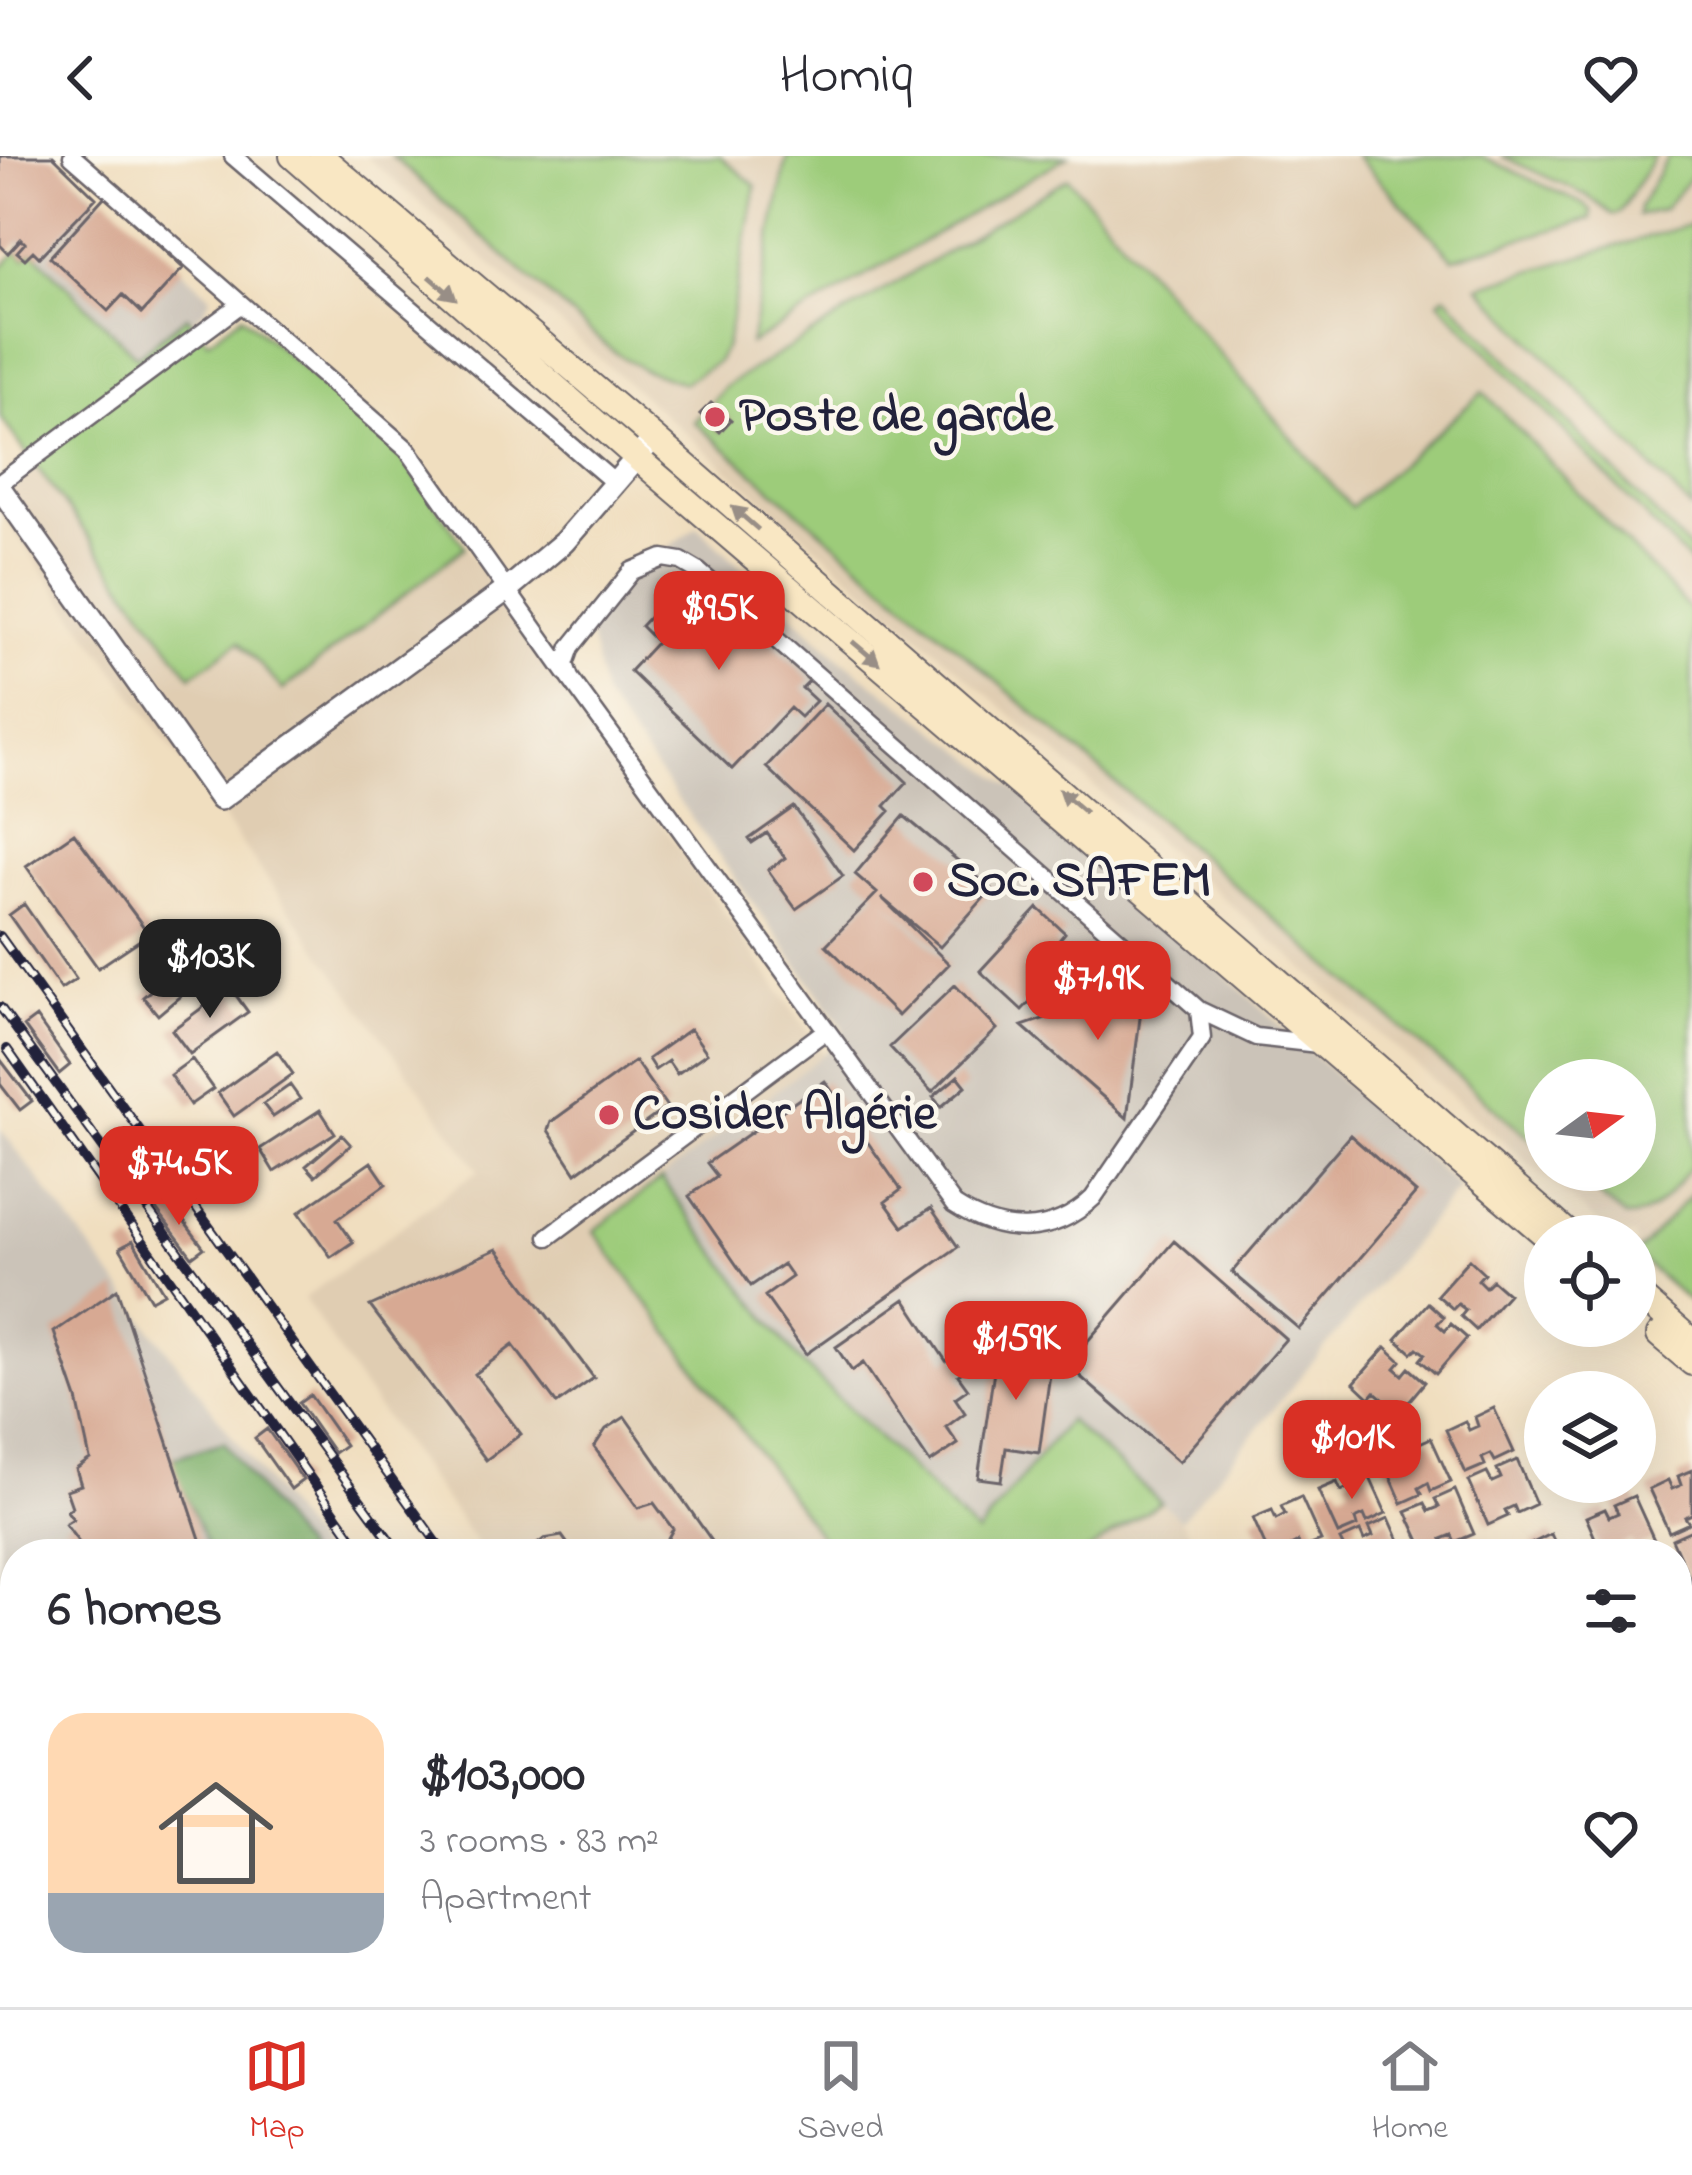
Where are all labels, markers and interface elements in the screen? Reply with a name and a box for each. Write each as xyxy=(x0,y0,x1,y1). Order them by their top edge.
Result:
text: Homiq xyxy=(779,39,913,117)
icon: back xyxy=(48,45,114,111)
icon: heart xyxy=(1578,45,1644,111)
one-way arrow xyxy=(428,275,458,301)
place label: Poste de garde xyxy=(739,380,1054,456)
marker: Poste de garde xyxy=(702,404,728,430)
one-way arrow xyxy=(730,505,760,531)
pin: $95K xyxy=(648,571,790,673)
text: $95K xyxy=(681,581,757,638)
one-way arrow xyxy=(851,639,881,665)
one-way arrow xyxy=(1057,788,1087,814)
place label: Soc. SAFEM xyxy=(947,845,1211,920)
marker: Soc. SAFEM xyxy=(910,869,936,895)
pin: $103K xyxy=(126,919,294,1021)
text: $103K xyxy=(166,929,254,986)
pin: $71.9K xyxy=(1000,941,1196,1043)
text: $71.9K xyxy=(1053,951,1143,1008)
north arrow xyxy=(1524,1059,1656,1191)
map controls xyxy=(1524,1059,1656,1503)
place label: Cosider Algérie xyxy=(633,1078,938,1154)
marker: Cosider Algérie xyxy=(596,1102,622,1128)
pin: $74.5K xyxy=(81,1126,277,1228)
text: $74.5K xyxy=(127,1136,231,1193)
button: locate xyxy=(1524,1215,1656,1347)
pin: $159K xyxy=(932,1301,1100,1403)
text: $159K xyxy=(972,1311,1060,1368)
button: layers xyxy=(1524,1371,1656,1503)
pin: $101K xyxy=(1268,1400,1436,1502)
text: $101K xyxy=(1310,1410,1394,1467)
text: 6 homes xyxy=(48,1574,222,1649)
icon: filters xyxy=(1578,1578,1644,1644)
text: $103,000 xyxy=(420,1739,585,1814)
icon: home xyxy=(144,1761,288,1905)
icon: heart xyxy=(1578,1800,1644,1866)
text: 3 rooms · 83 m² xyxy=(420,1814,659,1871)
text: Apartment xyxy=(420,1871,592,1928)
tab: Map xyxy=(244,2033,310,2153)
tab: Saved xyxy=(798,2033,884,2153)
tab: Home xyxy=(1371,2033,1448,2153)

